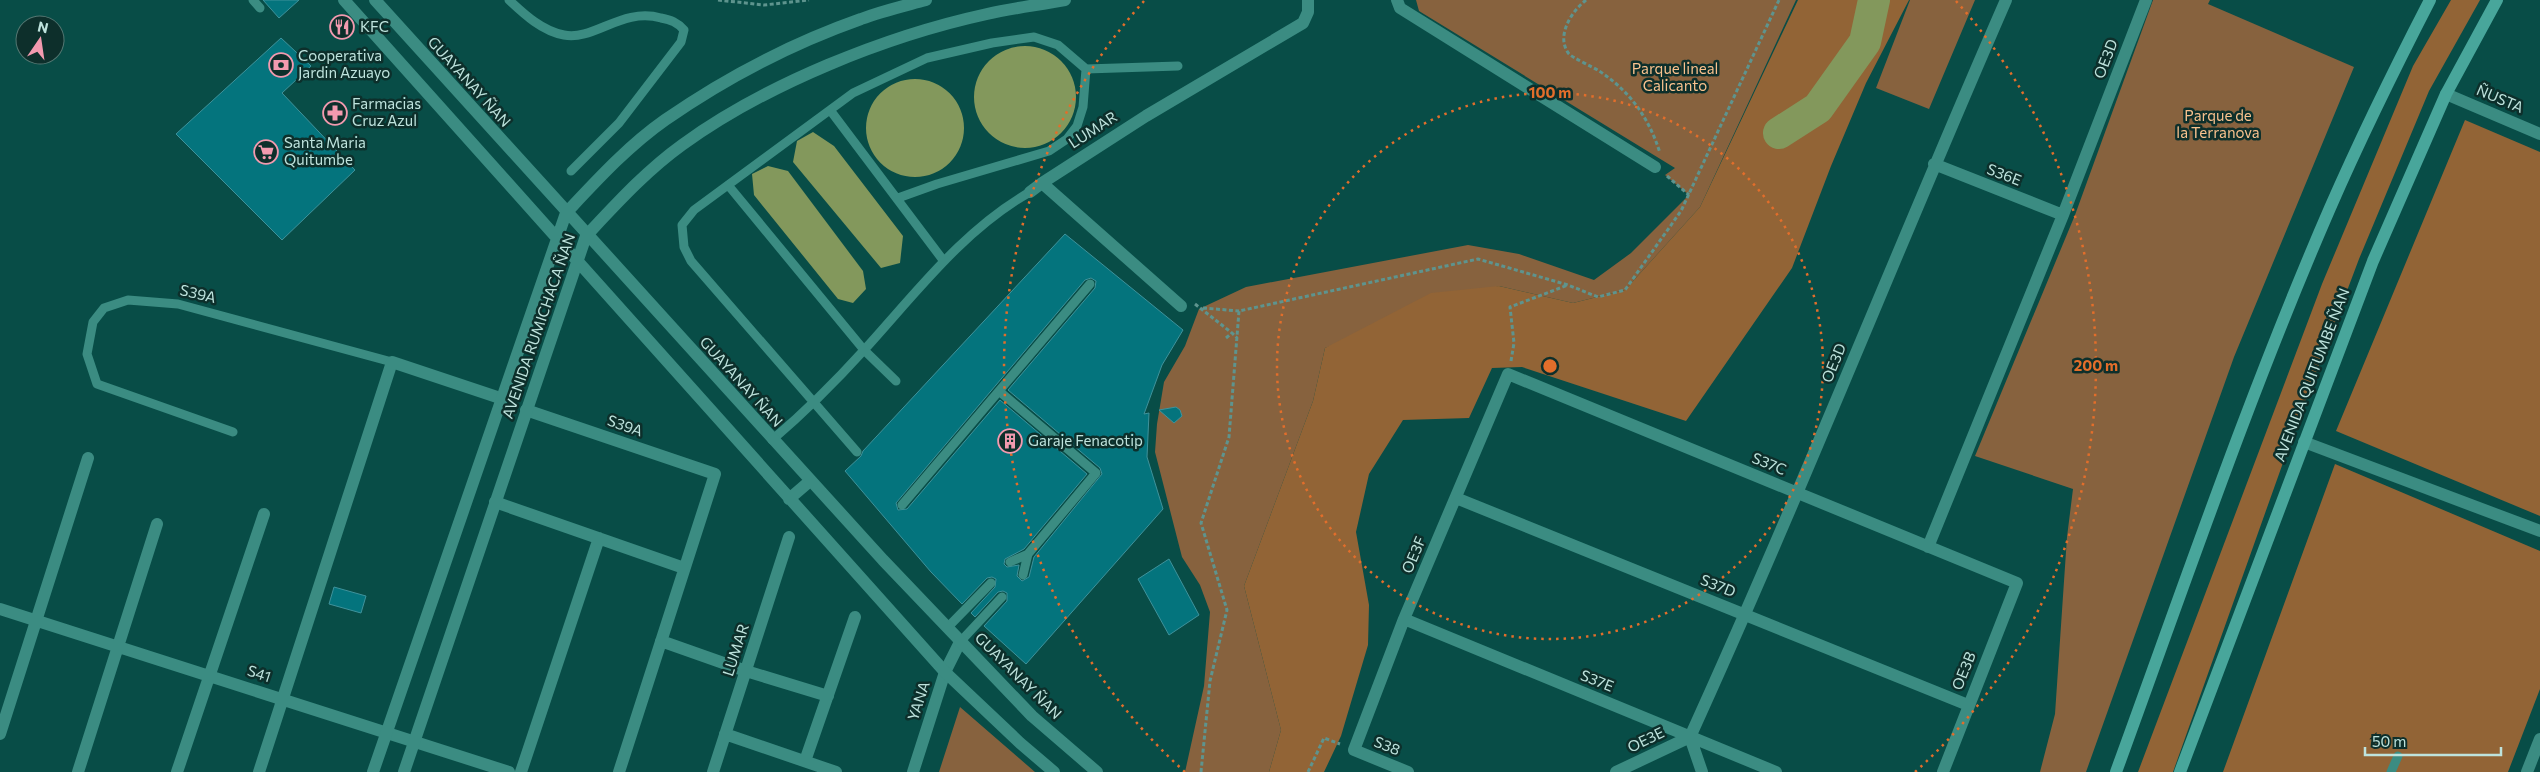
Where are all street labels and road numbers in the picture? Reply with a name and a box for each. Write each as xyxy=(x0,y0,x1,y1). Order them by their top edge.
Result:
street label: GUAYANAY ÑAN xyxy=(424,32,515,130)
street label: OE3D xyxy=(2089,36,2121,81)
street label: ÑUSTA xyxy=(2474,80,2527,116)
street label: LUMAR xyxy=(1065,107,1120,151)
street label: S36E xyxy=(1985,159,2024,189)
street label: AVENIDA RUMICHACA ÑAN xyxy=(498,231,578,421)
street label: S39A xyxy=(178,280,218,306)
street label: AVENIDA QUITUMBE ÑAN xyxy=(2270,285,2353,464)
street label: GUAYANAY ÑAN xyxy=(696,332,787,430)
street label: OE3D xyxy=(1817,340,1849,385)
street label: S39A xyxy=(605,411,645,440)
street label: S37C xyxy=(1750,448,1789,478)
street label: OE3F xyxy=(1397,533,1429,576)
street label: S37D xyxy=(1698,570,1739,600)
street label: LUMAR xyxy=(718,621,752,678)
street label: GUAYANAY ÑAN xyxy=(972,628,1066,722)
street label: OE3B xyxy=(1947,649,1979,692)
street label: S41 xyxy=(245,661,273,685)
street label: S37E xyxy=(1578,665,1617,695)
street label: YANA xyxy=(903,679,933,723)
street label: OE3E xyxy=(1624,723,1667,756)
street label: S38 xyxy=(1372,732,1403,758)

